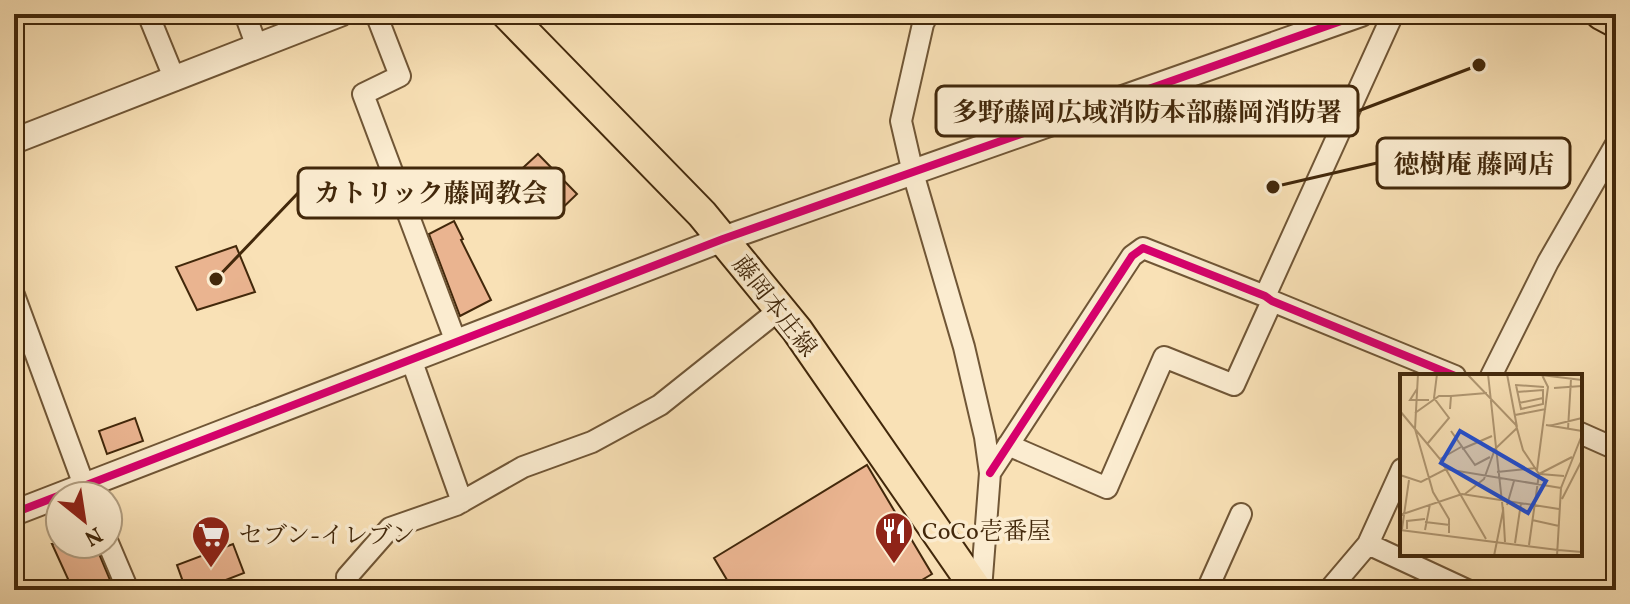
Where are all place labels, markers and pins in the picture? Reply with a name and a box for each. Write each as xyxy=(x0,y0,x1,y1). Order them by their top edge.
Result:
callout: 多野藤岡広域消防本部藤岡消防署 xyxy=(936,86,1358,136)
callout: 徳樹庵 藤岡店 xyxy=(1377,138,1570,188)
callout: カトリック藤岡教会 xyxy=(298,168,564,218)
restaurant icon: CoCo壱番屋 xyxy=(873,510,915,565)
supermarket icon: セブン-イレブン xyxy=(190,514,232,569)
place label: CoCo壱番屋 xyxy=(922,516,1051,550)
place label: セブン-イレブン xyxy=(239,520,415,554)

